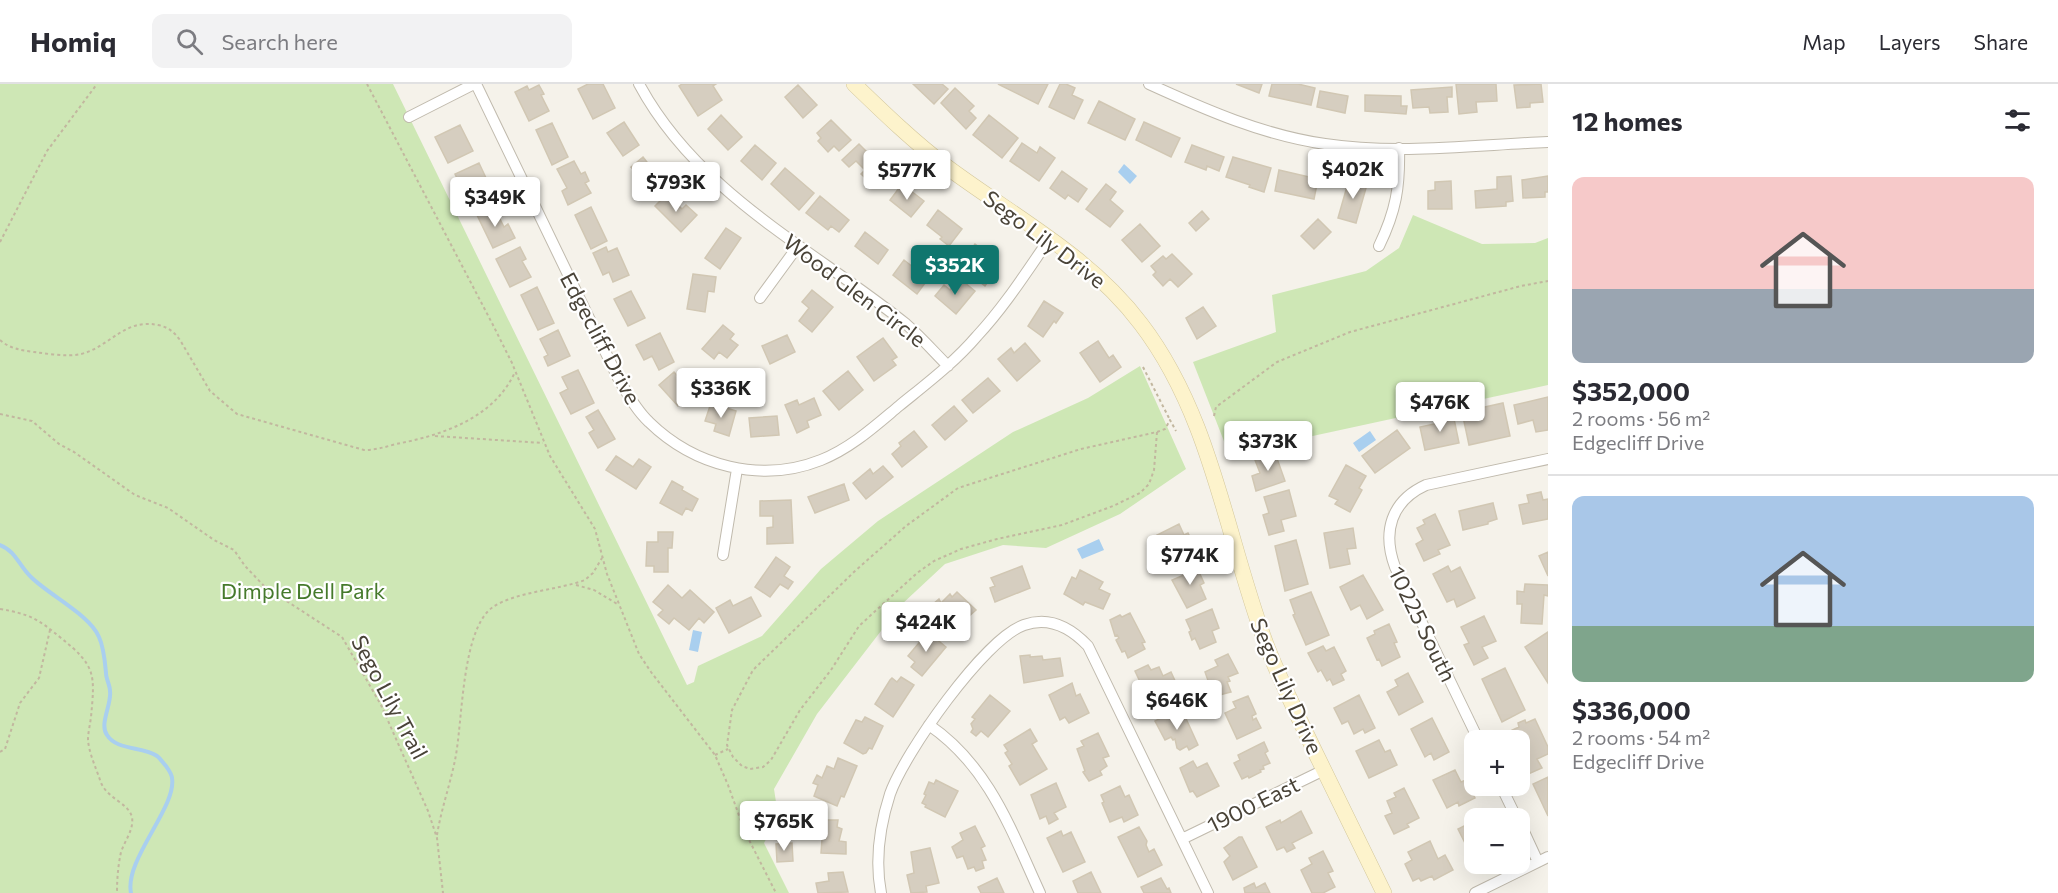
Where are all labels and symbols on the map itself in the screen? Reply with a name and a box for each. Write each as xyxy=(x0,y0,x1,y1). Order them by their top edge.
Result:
pin: $402K xyxy=(1311,149,1395,200)
pin: $577K xyxy=(865,150,949,201)
pin: $793K xyxy=(634,162,718,213)
pin: $349K xyxy=(453,177,537,228)
street label: Sego Lily Drive xyxy=(979,184,1111,294)
street label: Wood Glen Circle xyxy=(778,228,932,352)
pin: $352K xyxy=(913,245,997,296)
street label: Edgecliff Drive xyxy=(555,267,647,409)
pin: $336K xyxy=(679,368,763,419)
pin: $476K xyxy=(1398,382,1482,433)
pin: $373K xyxy=(1226,421,1310,472)
pin: $774K xyxy=(1148,535,1232,586)
street label: 10225 South xyxy=(1383,562,1463,686)
park label: Dimple Dell Park xyxy=(221,577,385,604)
pin: $424K xyxy=(884,602,968,653)
street label: Sego Lily Drive xyxy=(1245,614,1329,758)
street label: Sego Lily Trail xyxy=(346,630,434,764)
pin: $646K xyxy=(1135,680,1219,731)
street label: 1900 East xyxy=(1202,770,1304,838)
pin: $765K xyxy=(742,801,826,852)

